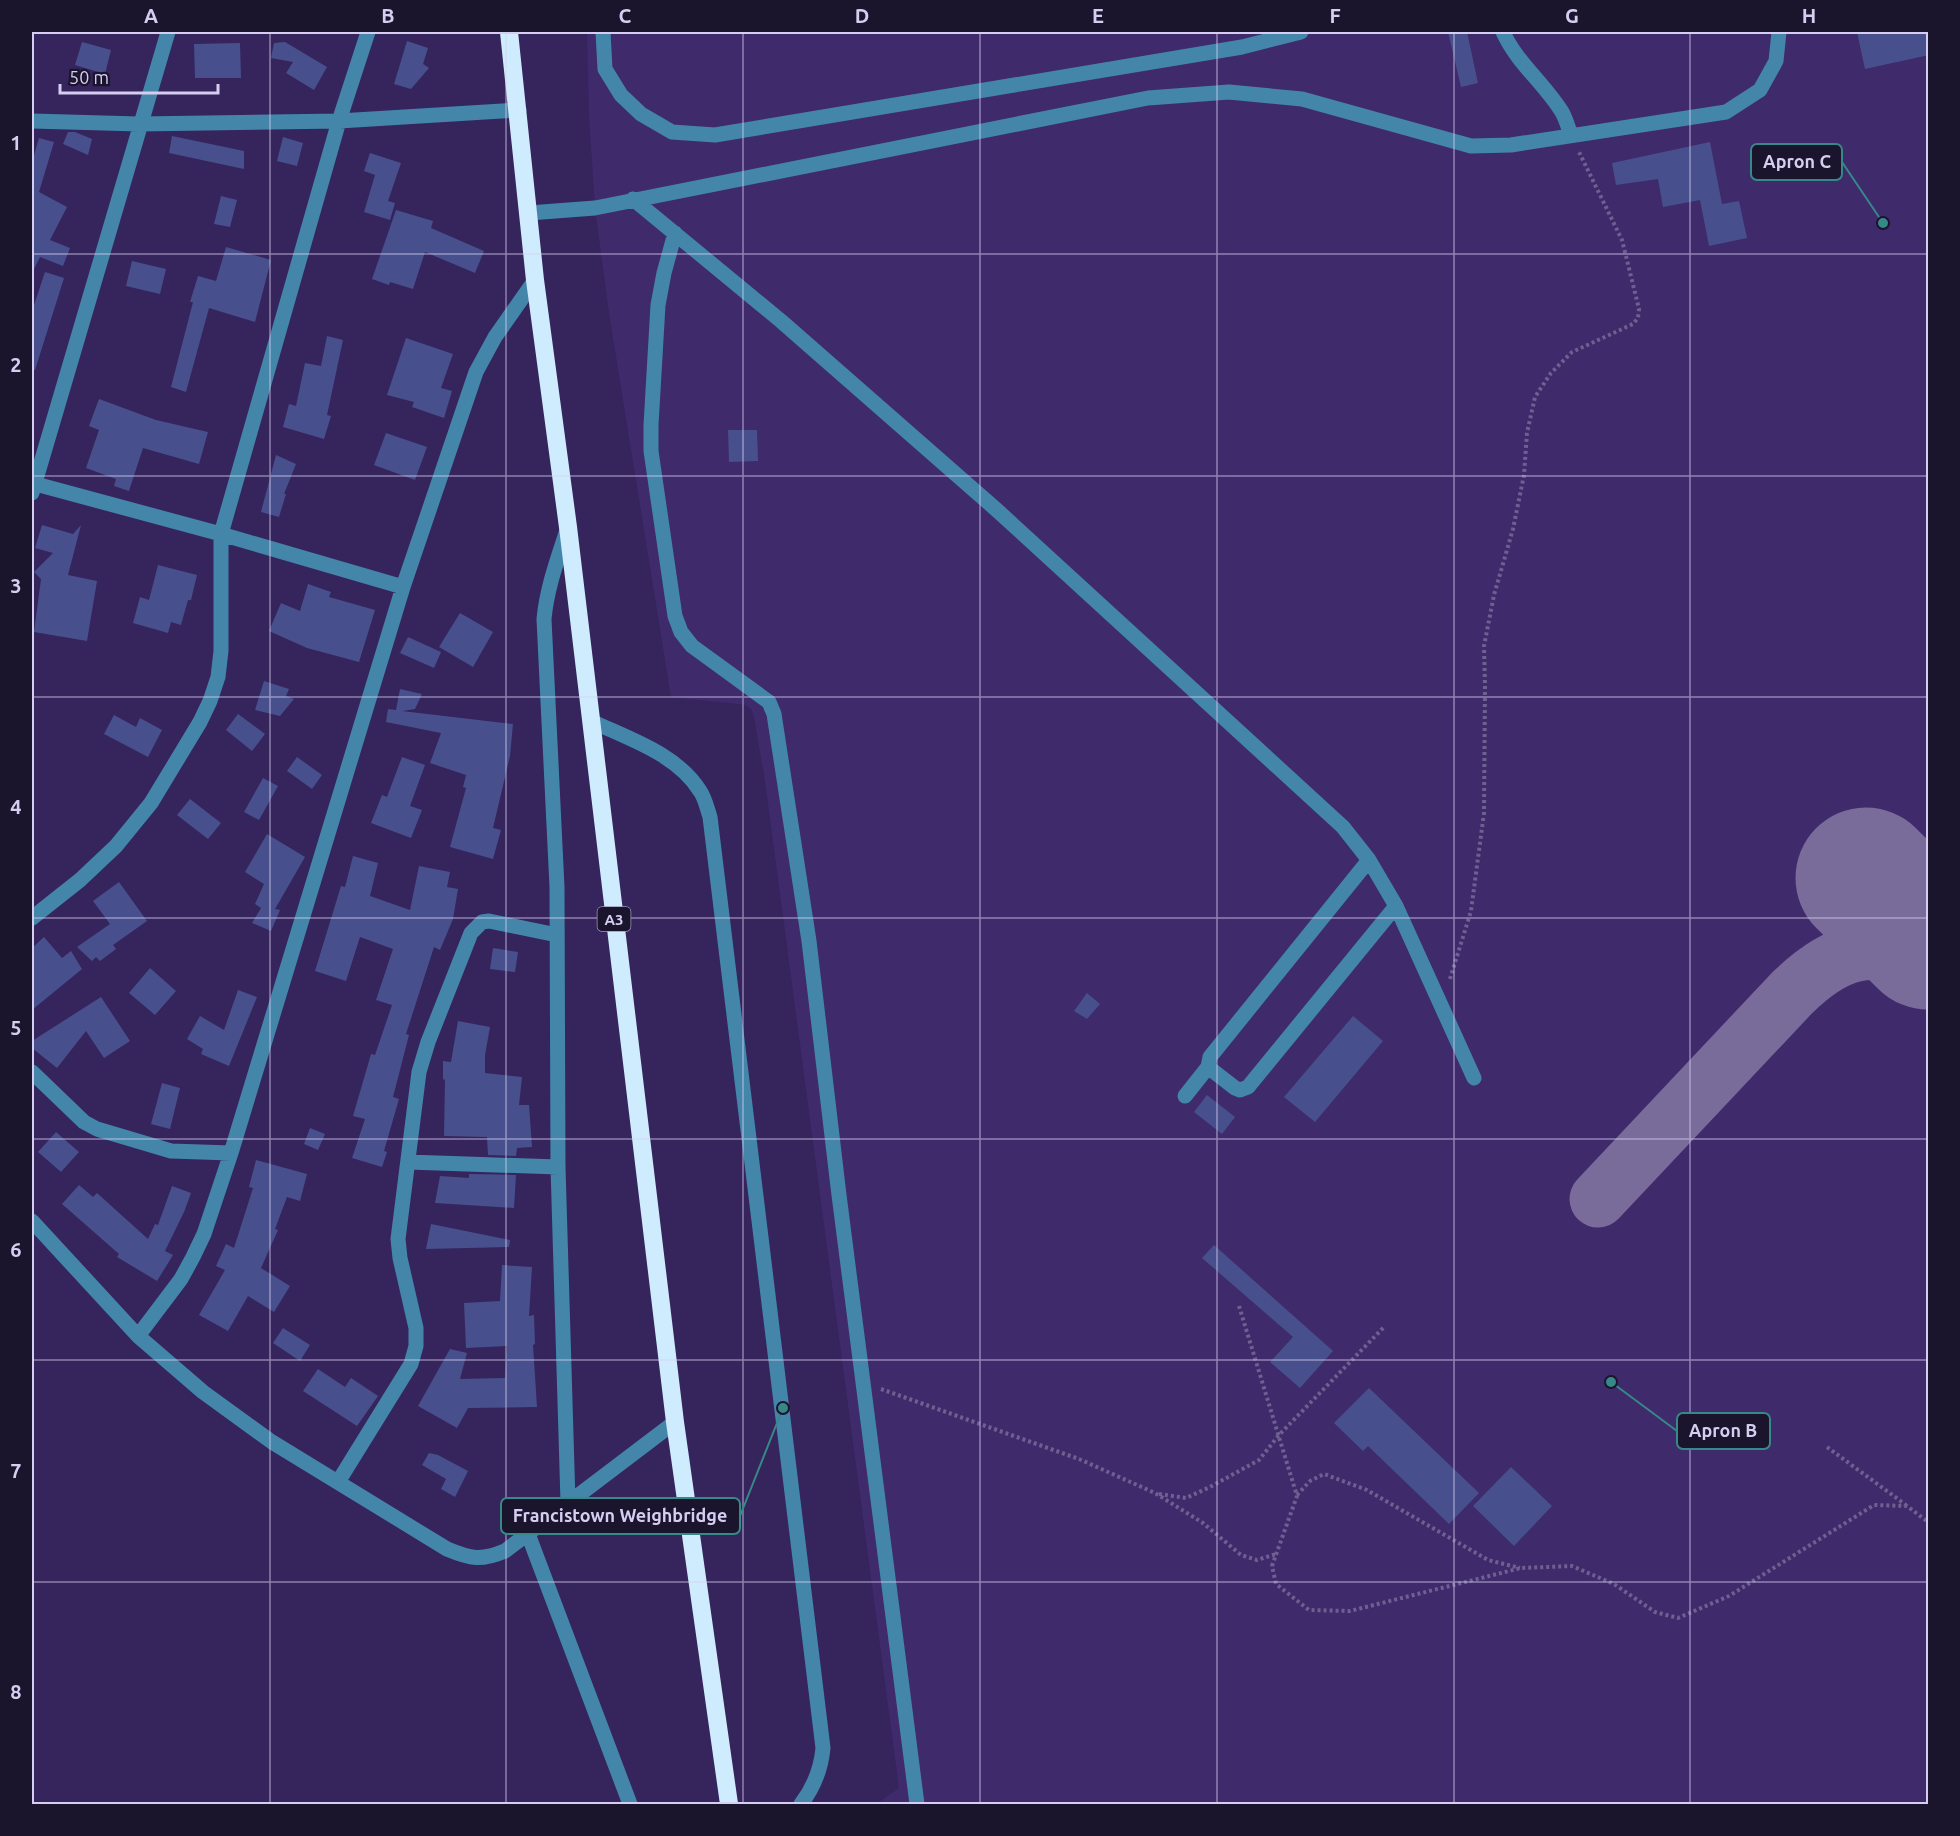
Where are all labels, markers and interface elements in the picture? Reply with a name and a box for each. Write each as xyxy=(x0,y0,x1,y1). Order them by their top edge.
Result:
text: A xyxy=(144,4,158,27)
text: B xyxy=(381,4,395,27)
text: C xyxy=(619,4,632,27)
text: D xyxy=(855,4,869,27)
text: E xyxy=(1092,4,1104,27)
text: F xyxy=(1329,4,1341,27)
text: G xyxy=(1565,4,1579,27)
text: H xyxy=(1802,4,1816,27)
scale bar xyxy=(60,57,218,95)
text: 50 m xyxy=(69,67,109,87)
text: 1 xyxy=(10,131,22,154)
callout: Apron C xyxy=(1751,144,1842,180)
text: Apron C xyxy=(1763,151,1831,171)
text: 2 xyxy=(10,353,22,376)
text: 3 xyxy=(10,574,22,597)
text: 4 xyxy=(10,795,22,818)
road number: A3 xyxy=(598,907,630,931)
text: 5 xyxy=(10,1016,22,1039)
text: 6 xyxy=(10,1238,22,1261)
callout: Apron B xyxy=(1677,1413,1770,1449)
text: Apron B xyxy=(1689,1420,1757,1440)
text: 7 xyxy=(10,1459,22,1482)
callout: Francistown Weighbridge xyxy=(501,1498,740,1534)
text: Francistown Weighbridge xyxy=(513,1505,727,1525)
text: 8 xyxy=(10,1680,22,1703)

